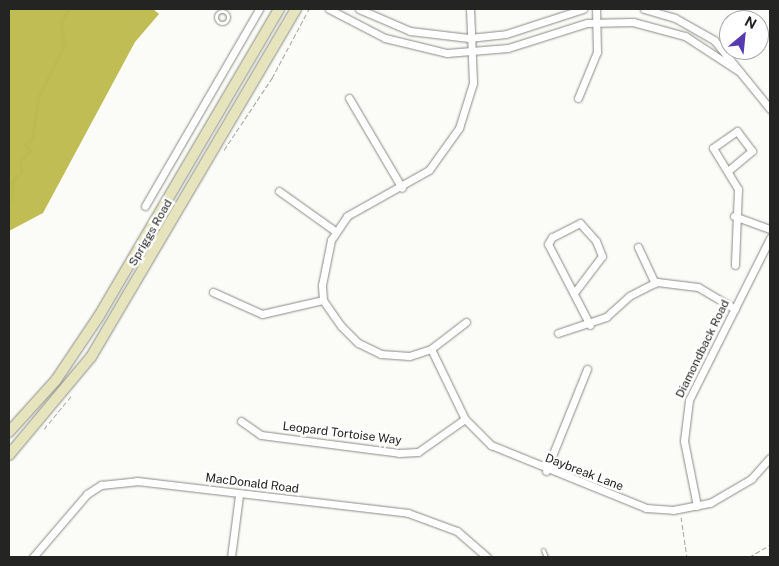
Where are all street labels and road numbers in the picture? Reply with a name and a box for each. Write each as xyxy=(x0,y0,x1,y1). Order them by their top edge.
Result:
street label: Spriggs Road xyxy=(126,197,176,269)
street label: Diamondback Road xyxy=(673,298,733,400)
street label: Leopard Tortoise Way xyxy=(282,420,402,448)
street label: Daybreak Lane xyxy=(543,451,625,495)
street label: MacDonald Road xyxy=(204,471,300,497)

